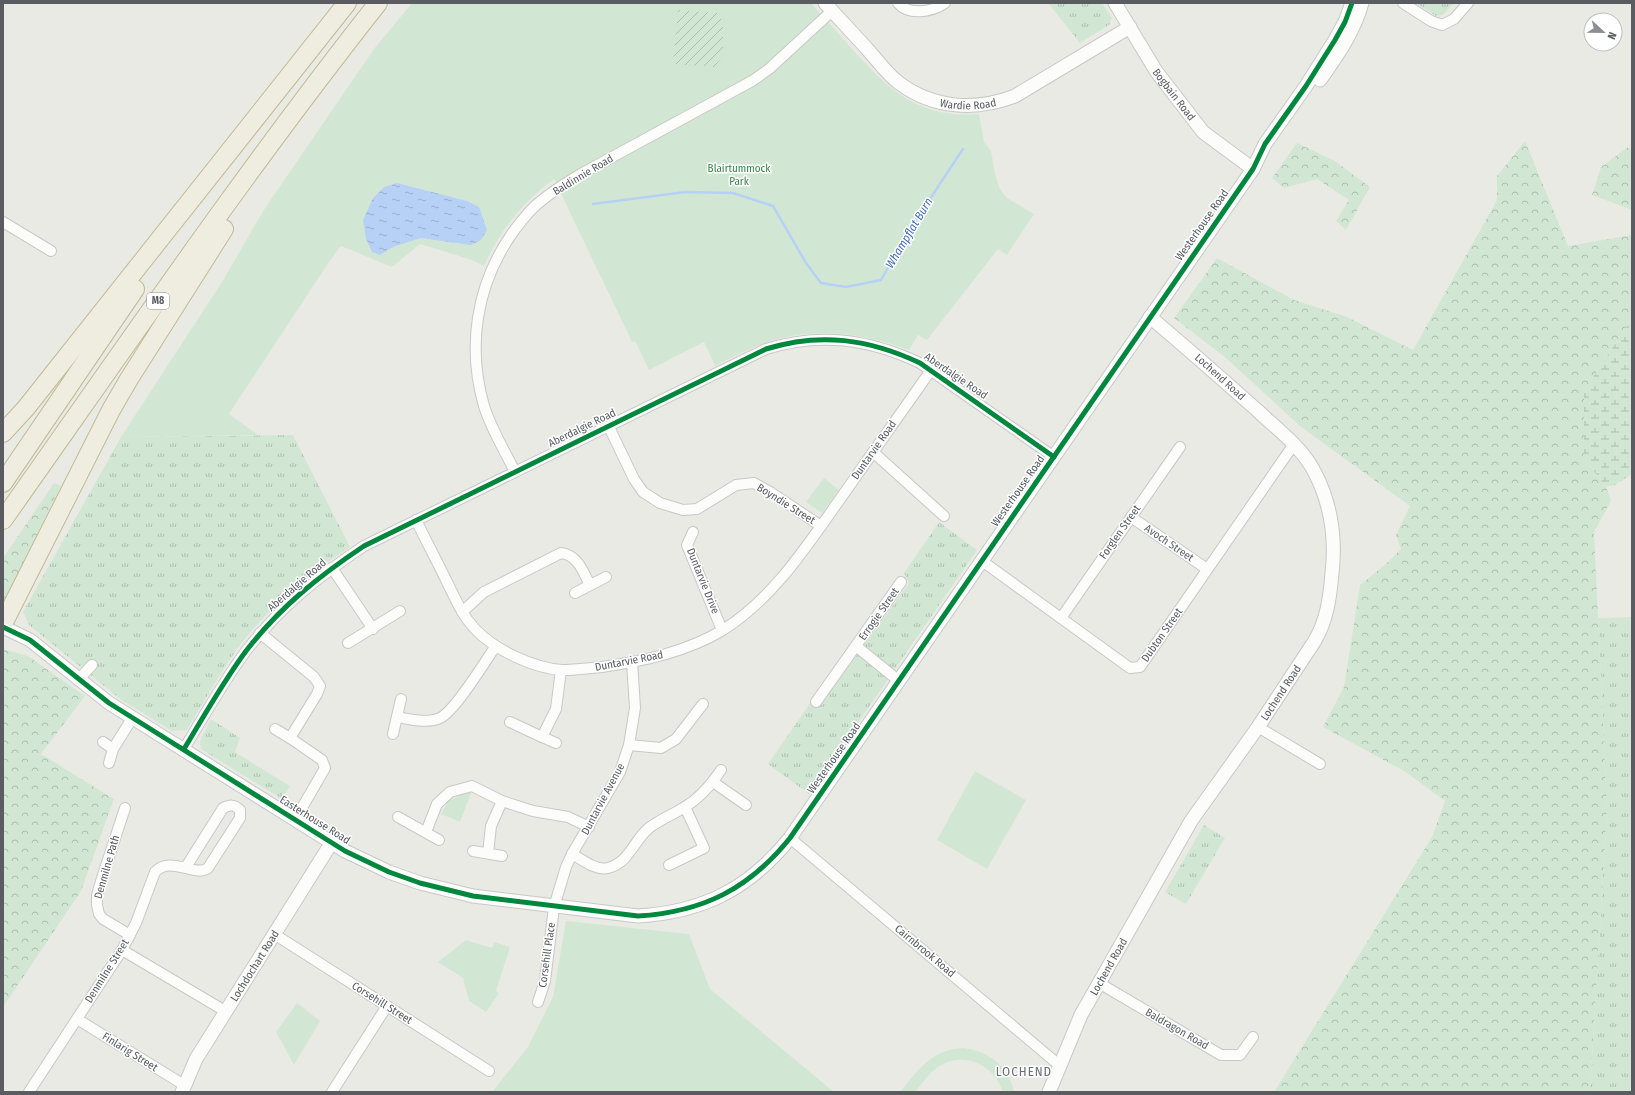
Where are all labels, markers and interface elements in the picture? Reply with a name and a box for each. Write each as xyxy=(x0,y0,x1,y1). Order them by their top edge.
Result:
north arrow xyxy=(1583,12,1623,52)
text: N xyxy=(1605,30,1619,41)
street label: Bogbain Road xyxy=(1150,66,1198,123)
street label: Wardie Road xyxy=(939,96,997,112)
street label: Baldinnie Road xyxy=(551,152,615,198)
park label: Blairtummock Park xyxy=(708,162,771,188)
street label: Westerhouse Road xyxy=(1173,187,1231,263)
water label: Whampflat Burn xyxy=(883,195,935,271)
road number: M8 xyxy=(147,293,169,309)
street label: Aberdalgie Road xyxy=(922,350,990,402)
street label: Lochend Road xyxy=(1192,351,1248,403)
street label: Aberdalgie Road xyxy=(546,406,618,450)
street label: Duntarvie Road xyxy=(849,418,899,482)
street label: Westerhouse Road xyxy=(989,453,1047,529)
street label: Boyndie Street xyxy=(754,481,818,527)
street label: Forglen Street xyxy=(1097,502,1144,561)
street label: Avoch Street xyxy=(1142,522,1196,564)
street label: Duntarvie Drive xyxy=(684,546,722,616)
street label: Aberdalgie Road xyxy=(265,556,329,614)
street label: Errogie Street xyxy=(856,585,902,643)
street label: Dubton Street xyxy=(1139,605,1186,664)
street label: Duntarvie Road xyxy=(594,648,664,674)
street label: Lochend Road xyxy=(1258,663,1304,723)
street label: Westerhouse Road xyxy=(805,720,863,796)
street label: Duntarvie Avenue xyxy=(579,761,627,837)
street label: Easterhouse Road xyxy=(277,793,353,847)
street label: Denmilne Path xyxy=(92,834,122,900)
street label: Corsehill Place xyxy=(536,922,558,988)
street label: Cairnbrook Road xyxy=(892,922,958,980)
street label: Lochdochart Road xyxy=(227,928,282,1004)
street label: Denmilne Street xyxy=(82,936,132,1005)
street label: Lochend Road xyxy=(1087,936,1130,997)
street label: Corsehill Street xyxy=(349,979,415,1027)
street label: Baldragon Road xyxy=(1143,1006,1211,1052)
street label: Finlarig Street xyxy=(100,1030,160,1074)
district label: LOCHEND xyxy=(996,1064,1052,1079)

